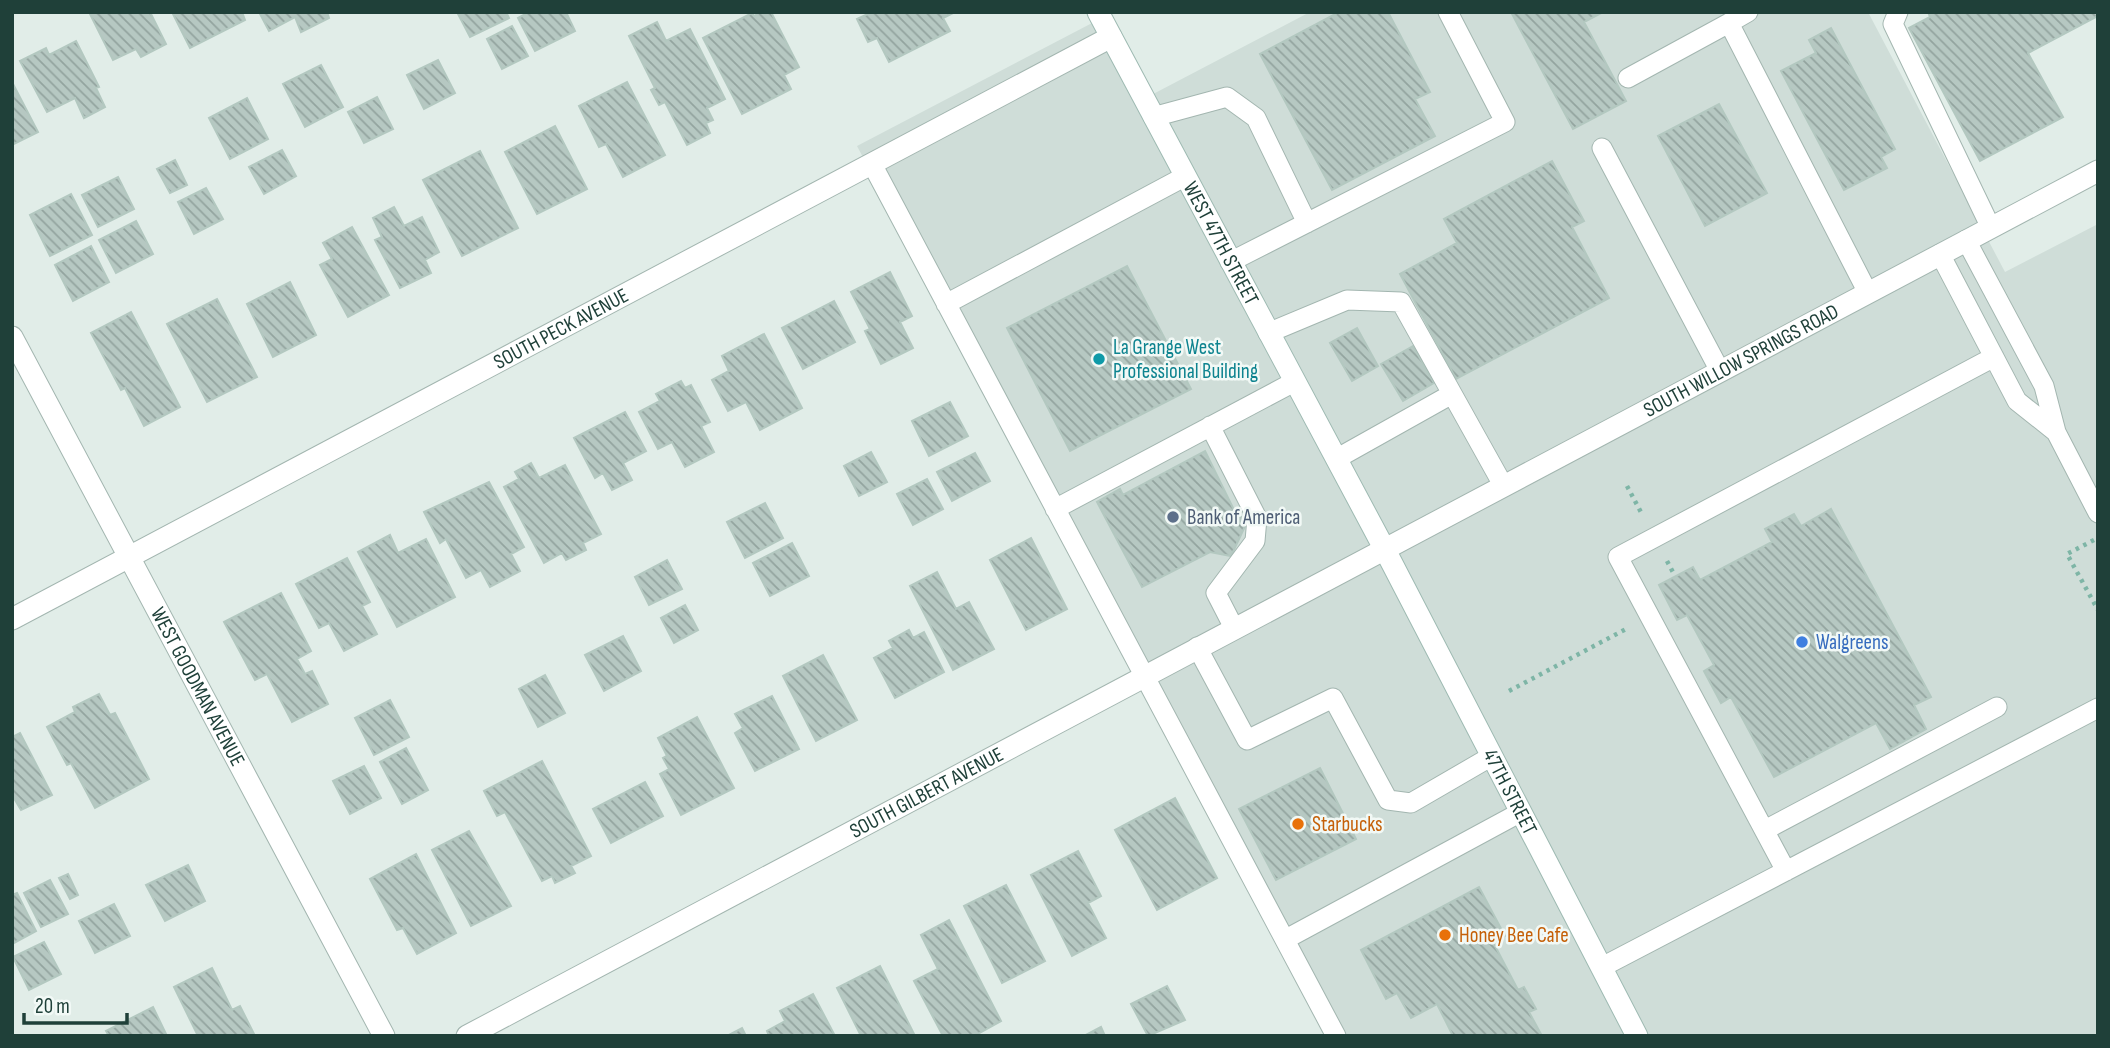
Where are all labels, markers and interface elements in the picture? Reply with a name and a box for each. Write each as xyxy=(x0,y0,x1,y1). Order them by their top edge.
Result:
street label: WEST 47TH STREET xyxy=(1178,177,1265,310)
street label: SOUTH PECK AVENUE xyxy=(489,282,632,374)
street label: SOUTH WILLOW SPRINGS ROAD xyxy=(1639,298,1843,422)
place label: La Grange West Professional Building xyxy=(1113,335,1258,384)
marker: La Grange West Professional Building xyxy=(1091,351,1107,367)
place label: Bank of America xyxy=(1187,505,1300,530)
marker: Bank of America xyxy=(1165,509,1181,525)
street label: WEST GOODMAN AVENUE xyxy=(146,603,251,770)
place label: Walgreens xyxy=(1816,630,1889,655)
marker: Walgreens xyxy=(1794,634,1810,650)
street label: SOUTH GILBERT AVENUE xyxy=(845,741,1008,843)
street label: 47TH STREET xyxy=(1478,745,1543,839)
place label: Starbucks xyxy=(1312,812,1383,837)
marker: Starbucks xyxy=(1290,816,1306,832)
place label: Honey Bee Cafe xyxy=(1459,923,1569,948)
marker: Honey Bee Cafe xyxy=(1437,927,1453,943)
scale bar xyxy=(24,982,128,1026)
text: 20 m xyxy=(35,994,70,1019)

